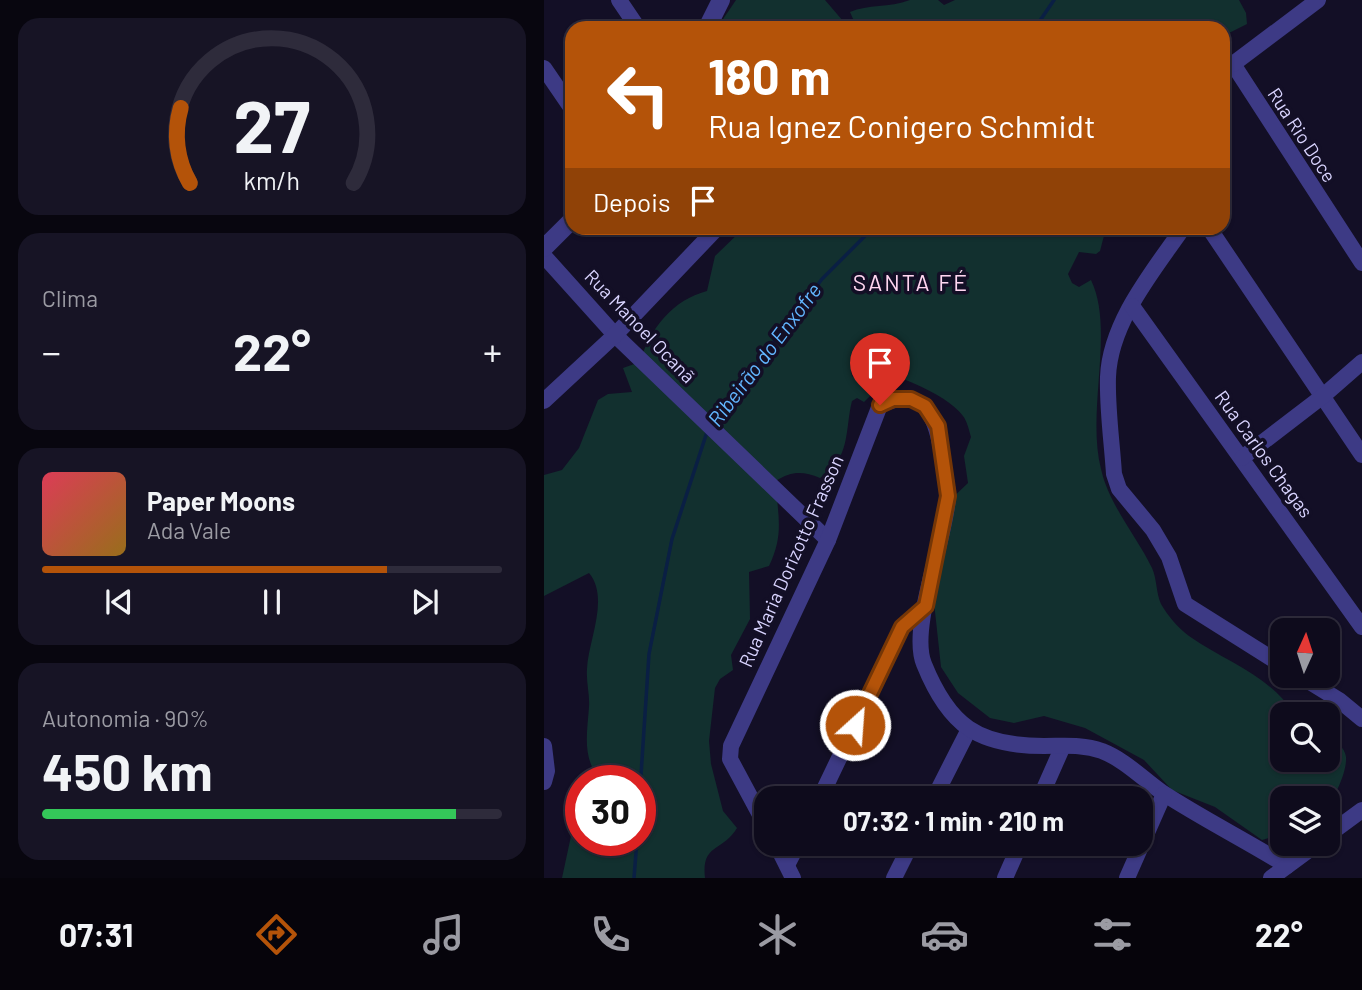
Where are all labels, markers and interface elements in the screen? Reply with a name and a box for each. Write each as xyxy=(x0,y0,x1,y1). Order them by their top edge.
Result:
text: 180 m xyxy=(708,46,831,105)
icon: left xyxy=(593,49,684,140)
text: 27 xyxy=(234,80,310,168)
street label: Rua Rio Doce xyxy=(1263,83,1341,186)
text: Rua Ignez Conigero Schmidt xyxy=(708,106,1096,144)
text: km/h xyxy=(244,164,300,194)
icon: arrive xyxy=(684,182,722,220)
text: Depois xyxy=(593,186,670,217)
street label: Rua Manoel Ocanã xyxy=(580,264,700,387)
district label: SANTA FÉ xyxy=(853,268,969,296)
water label: Ribeirão do Enxofre xyxy=(702,278,826,431)
text: Clima xyxy=(42,284,98,312)
text: 22° xyxy=(233,319,311,381)
text: − xyxy=(42,328,61,374)
text: + xyxy=(483,328,502,374)
pin xyxy=(850,333,910,405)
icon: arrive xyxy=(861,344,899,382)
street label: Rua Carlos Chagas xyxy=(1211,386,1318,522)
street label: Rua Maria Dorizotto Frasson xyxy=(733,451,848,670)
text: Paper Moons xyxy=(147,485,295,516)
text: Ada Vale xyxy=(147,516,231,544)
icon: previous xyxy=(100,583,138,621)
icon: pause xyxy=(253,583,291,621)
icon: next xyxy=(406,583,444,621)
north arrow xyxy=(1270,618,1340,688)
map controls xyxy=(1270,618,1340,856)
position arrow xyxy=(818,688,892,762)
button: search xyxy=(1270,702,1340,772)
text: Autonomia · 90% xyxy=(42,704,209,732)
text: 450 km xyxy=(42,739,213,801)
speed limit sign: 30 xyxy=(565,765,656,856)
button: layers xyxy=(1270,786,1340,856)
text: 07:32 · 1 min · 210 m xyxy=(843,805,1064,836)
icon: directions xyxy=(252,910,301,959)
icon: music xyxy=(419,910,468,959)
icon: phone xyxy=(586,910,635,959)
icon: climate xyxy=(753,910,802,959)
icon: car xyxy=(920,910,969,959)
icon: filters xyxy=(1088,910,1137,959)
text: 07:31 xyxy=(59,915,133,953)
text: 22° xyxy=(1255,915,1303,953)

